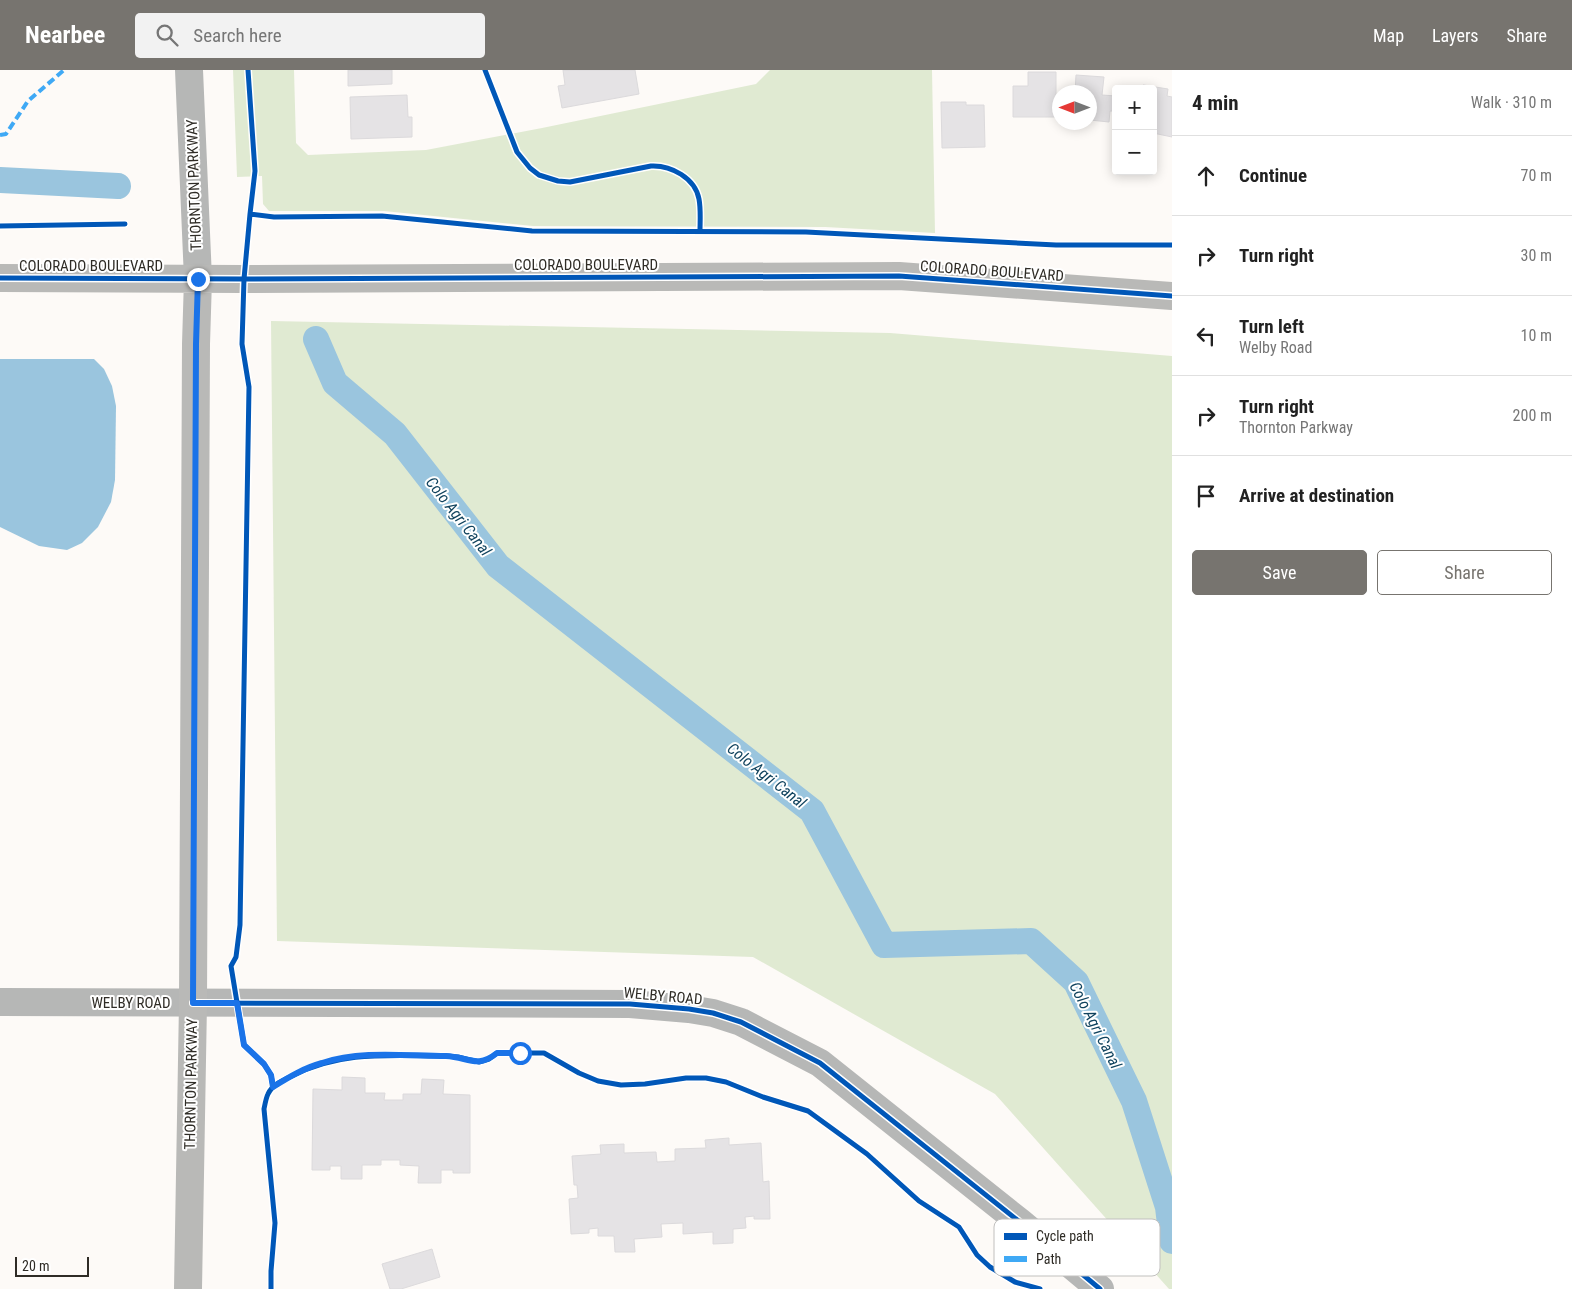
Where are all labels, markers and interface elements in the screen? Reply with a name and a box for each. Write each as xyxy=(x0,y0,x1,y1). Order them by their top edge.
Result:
search box xyxy=(135,13,485,58)
text: Nearbee xyxy=(25,21,105,49)
icon: search xyxy=(153,21,181,49)
text: Search here xyxy=(193,24,282,47)
text: Map xyxy=(1373,25,1404,46)
text: Layers xyxy=(1432,25,1479,46)
text: Share xyxy=(1507,25,1547,46)
north arrow xyxy=(1052,85,1097,130)
map controls xyxy=(1112,85,1157,175)
button: + xyxy=(1112,85,1157,130)
text: 4 min xyxy=(1192,91,1239,115)
text: Walk · 310 m xyxy=(1471,93,1552,112)
street label: THORNTON PARKWAY xyxy=(183,119,205,251)
button: − xyxy=(1112,130,1157,175)
icon: ahead xyxy=(1192,162,1220,190)
text: Continue xyxy=(1239,164,1307,187)
text: 70 m xyxy=(1520,166,1552,185)
icon: right xyxy=(1192,242,1220,270)
text: Turn right xyxy=(1239,244,1314,267)
text: 30 m xyxy=(1520,246,1552,265)
street label: COLORADO BOULEVARD xyxy=(514,256,658,274)
street label: COLORADO BOULEVARD xyxy=(19,257,163,275)
street label: COLORADO BOULEVARD xyxy=(920,257,1064,285)
route end xyxy=(187,268,210,291)
text: Turn left xyxy=(1239,315,1304,338)
icon: left xyxy=(1192,322,1220,350)
text: 10 m xyxy=(1520,326,1552,345)
text: Welby Road xyxy=(1239,338,1312,357)
text: Turn right xyxy=(1239,395,1314,418)
icon: right xyxy=(1192,402,1220,430)
text: 200 m xyxy=(1513,406,1552,425)
text: Thornton Parkway xyxy=(1239,418,1353,437)
water label: Colo Agri Canal xyxy=(422,473,496,560)
icon: arrive xyxy=(1192,482,1220,510)
text: Arrive at destination xyxy=(1239,484,1394,507)
button: Save xyxy=(1192,550,1367,595)
button: Share xyxy=(1377,550,1552,595)
water label: Colo Agri Canal xyxy=(723,739,810,812)
water label: Colo Agri Canal xyxy=(1066,979,1126,1072)
street label: WELBY ROAD xyxy=(623,984,703,1008)
street label: WELBY ROAD xyxy=(91,994,171,1012)
street label: THORNTON PARKWAY xyxy=(181,1018,201,1150)
route start xyxy=(509,1042,532,1065)
legend xyxy=(994,1219,1160,1276)
text: Cycle path xyxy=(1036,1228,1094,1244)
text: Path xyxy=(1036,1251,1061,1267)
scale bar xyxy=(15,1254,89,1277)
text: 20 m xyxy=(22,1258,50,1274)

